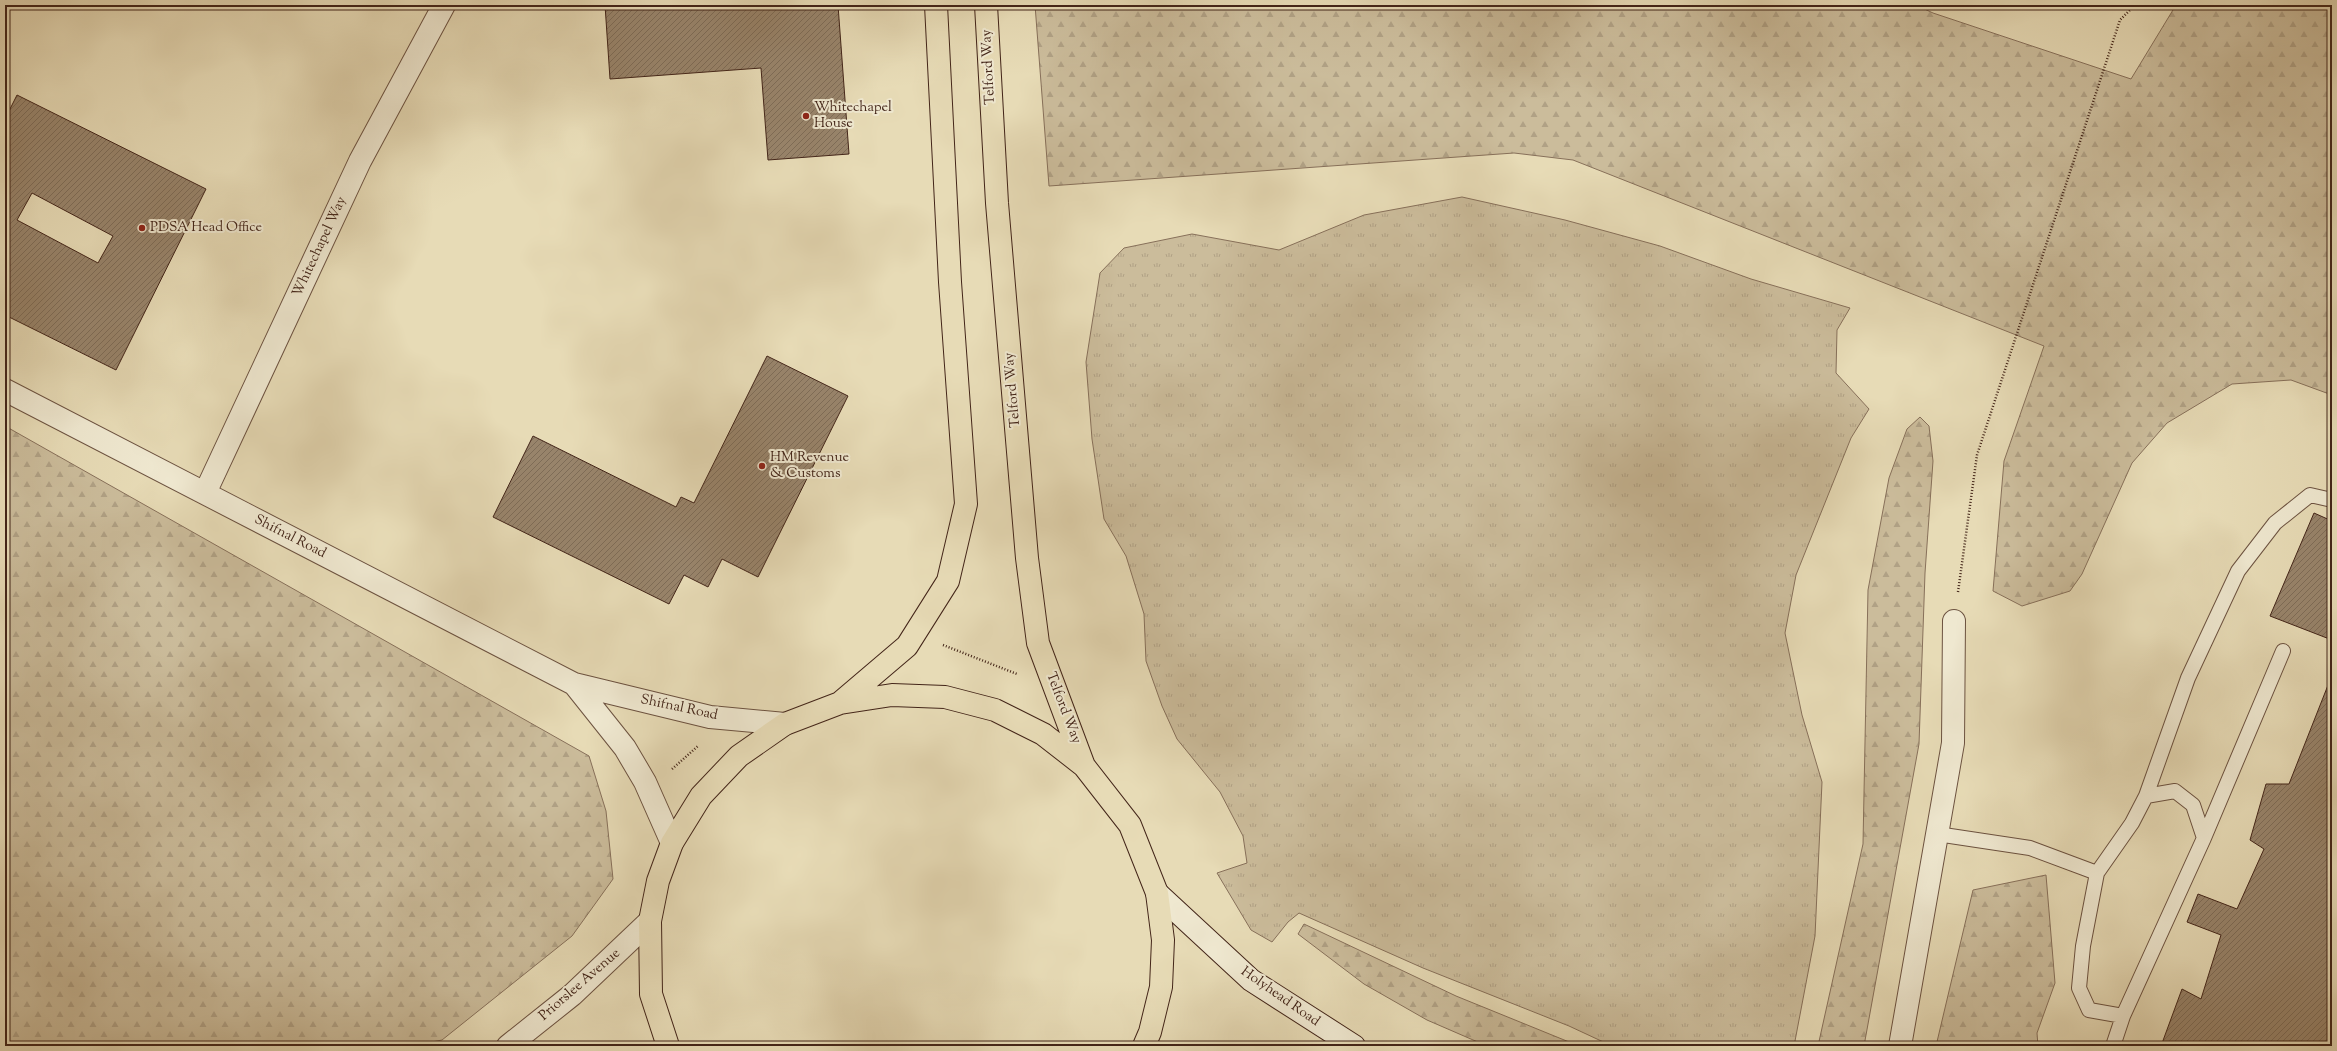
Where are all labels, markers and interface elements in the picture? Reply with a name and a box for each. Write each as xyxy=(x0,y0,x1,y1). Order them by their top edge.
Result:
street label: Telford Way xyxy=(977,29,1001,105)
place label: Whitechapel House xyxy=(814,98,892,134)
marker: Whitechapel House xyxy=(801,111,811,121)
street label: Whitechapel Way xyxy=(288,193,352,301)
place label: PDSA Head Office xyxy=(150,218,262,238)
marker: PDSA Head Office xyxy=(137,223,147,233)
street label: Telford Way xyxy=(1000,352,1026,428)
place label: HM Revenue & Customs xyxy=(770,448,849,484)
marker: HM Revenue & Customs xyxy=(757,461,767,471)
street label: Shifnal Road xyxy=(251,510,330,564)
street label: Telford Way xyxy=(1040,669,1086,747)
street label: Shifnal Road xyxy=(639,690,720,726)
street label: Priorslee Avenue xyxy=(535,944,625,1026)
street label: Holyhead Road xyxy=(1236,962,1324,1032)

